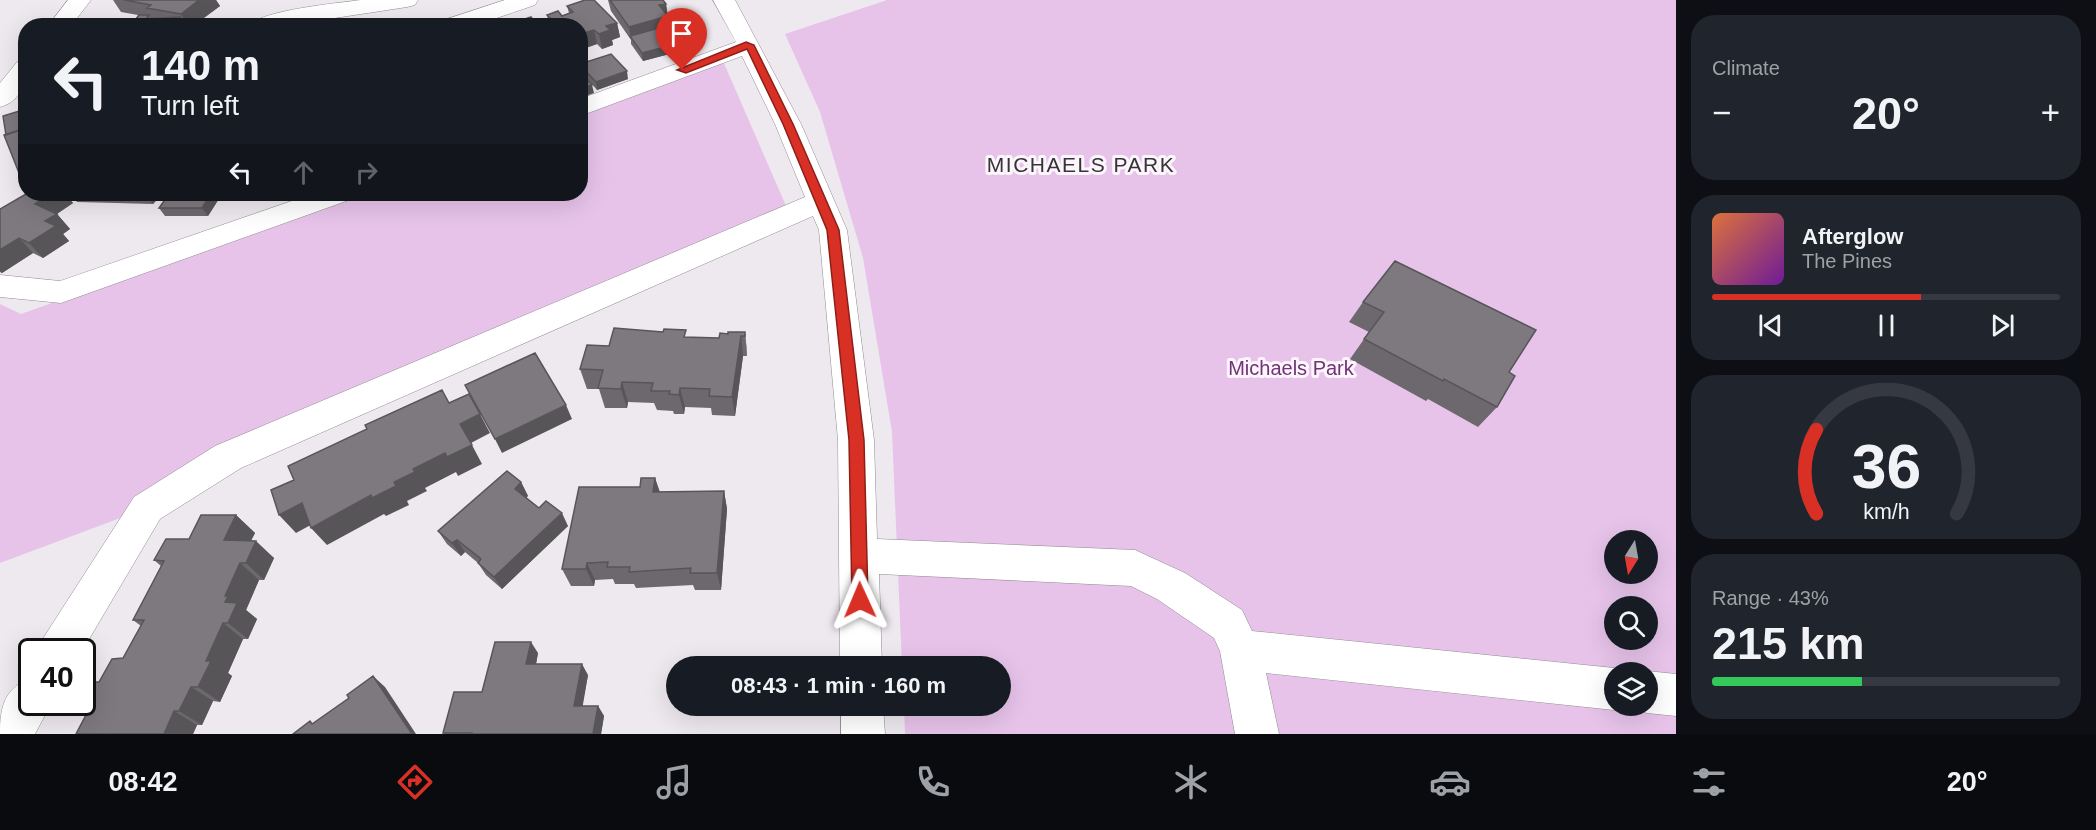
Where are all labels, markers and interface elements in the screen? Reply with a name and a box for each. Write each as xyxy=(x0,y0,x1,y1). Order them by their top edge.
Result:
pin xyxy=(656,8,707,70)
icon: arrive xyxy=(665,17,698,50)
icon: left xyxy=(42,42,120,120)
text: 140 m xyxy=(141,42,260,89)
text: Climate xyxy=(1712,57,1780,79)
text: 20° xyxy=(1852,88,1920,139)
text: Turn left xyxy=(141,91,239,121)
text: − xyxy=(1712,94,1731,131)
text: + xyxy=(2041,94,2060,131)
district label: MICHAELS PARK xyxy=(987,153,1175,176)
icon: left xyxy=(224,156,257,189)
icon: ahead xyxy=(287,156,320,189)
icon: right xyxy=(350,156,383,189)
text: Afterglow xyxy=(1802,224,1903,249)
text: The Pines xyxy=(1802,250,1892,272)
icon: previous xyxy=(1754,309,1787,342)
icon: pause xyxy=(1870,309,1903,342)
icon: next xyxy=(1986,309,2019,342)
park label: Michaels Park xyxy=(1228,357,1355,379)
text: 36 xyxy=(1851,432,1921,501)
text: km/h xyxy=(1863,500,1909,524)
north arrow xyxy=(1604,530,1658,584)
map controls xyxy=(1604,530,1658,716)
position arrow xyxy=(828,568,892,632)
text: Range · 43% xyxy=(1712,587,1829,609)
button: search xyxy=(1604,596,1658,650)
text: 215 km xyxy=(1712,618,1865,669)
speed limit sign: 40 xyxy=(18,638,96,716)
button: layers xyxy=(1604,662,1658,716)
text: 08:43 · 1 min · 160 m xyxy=(731,673,946,698)
icon: directions xyxy=(394,761,436,803)
icon: music xyxy=(653,761,695,803)
icon: phone xyxy=(912,761,954,803)
icon: climate xyxy=(1170,761,1212,803)
icon: car xyxy=(1429,761,1471,803)
icon: filters xyxy=(1688,761,1730,803)
text: 08:42 xyxy=(108,767,177,797)
text: 20° xyxy=(1947,767,1988,797)

